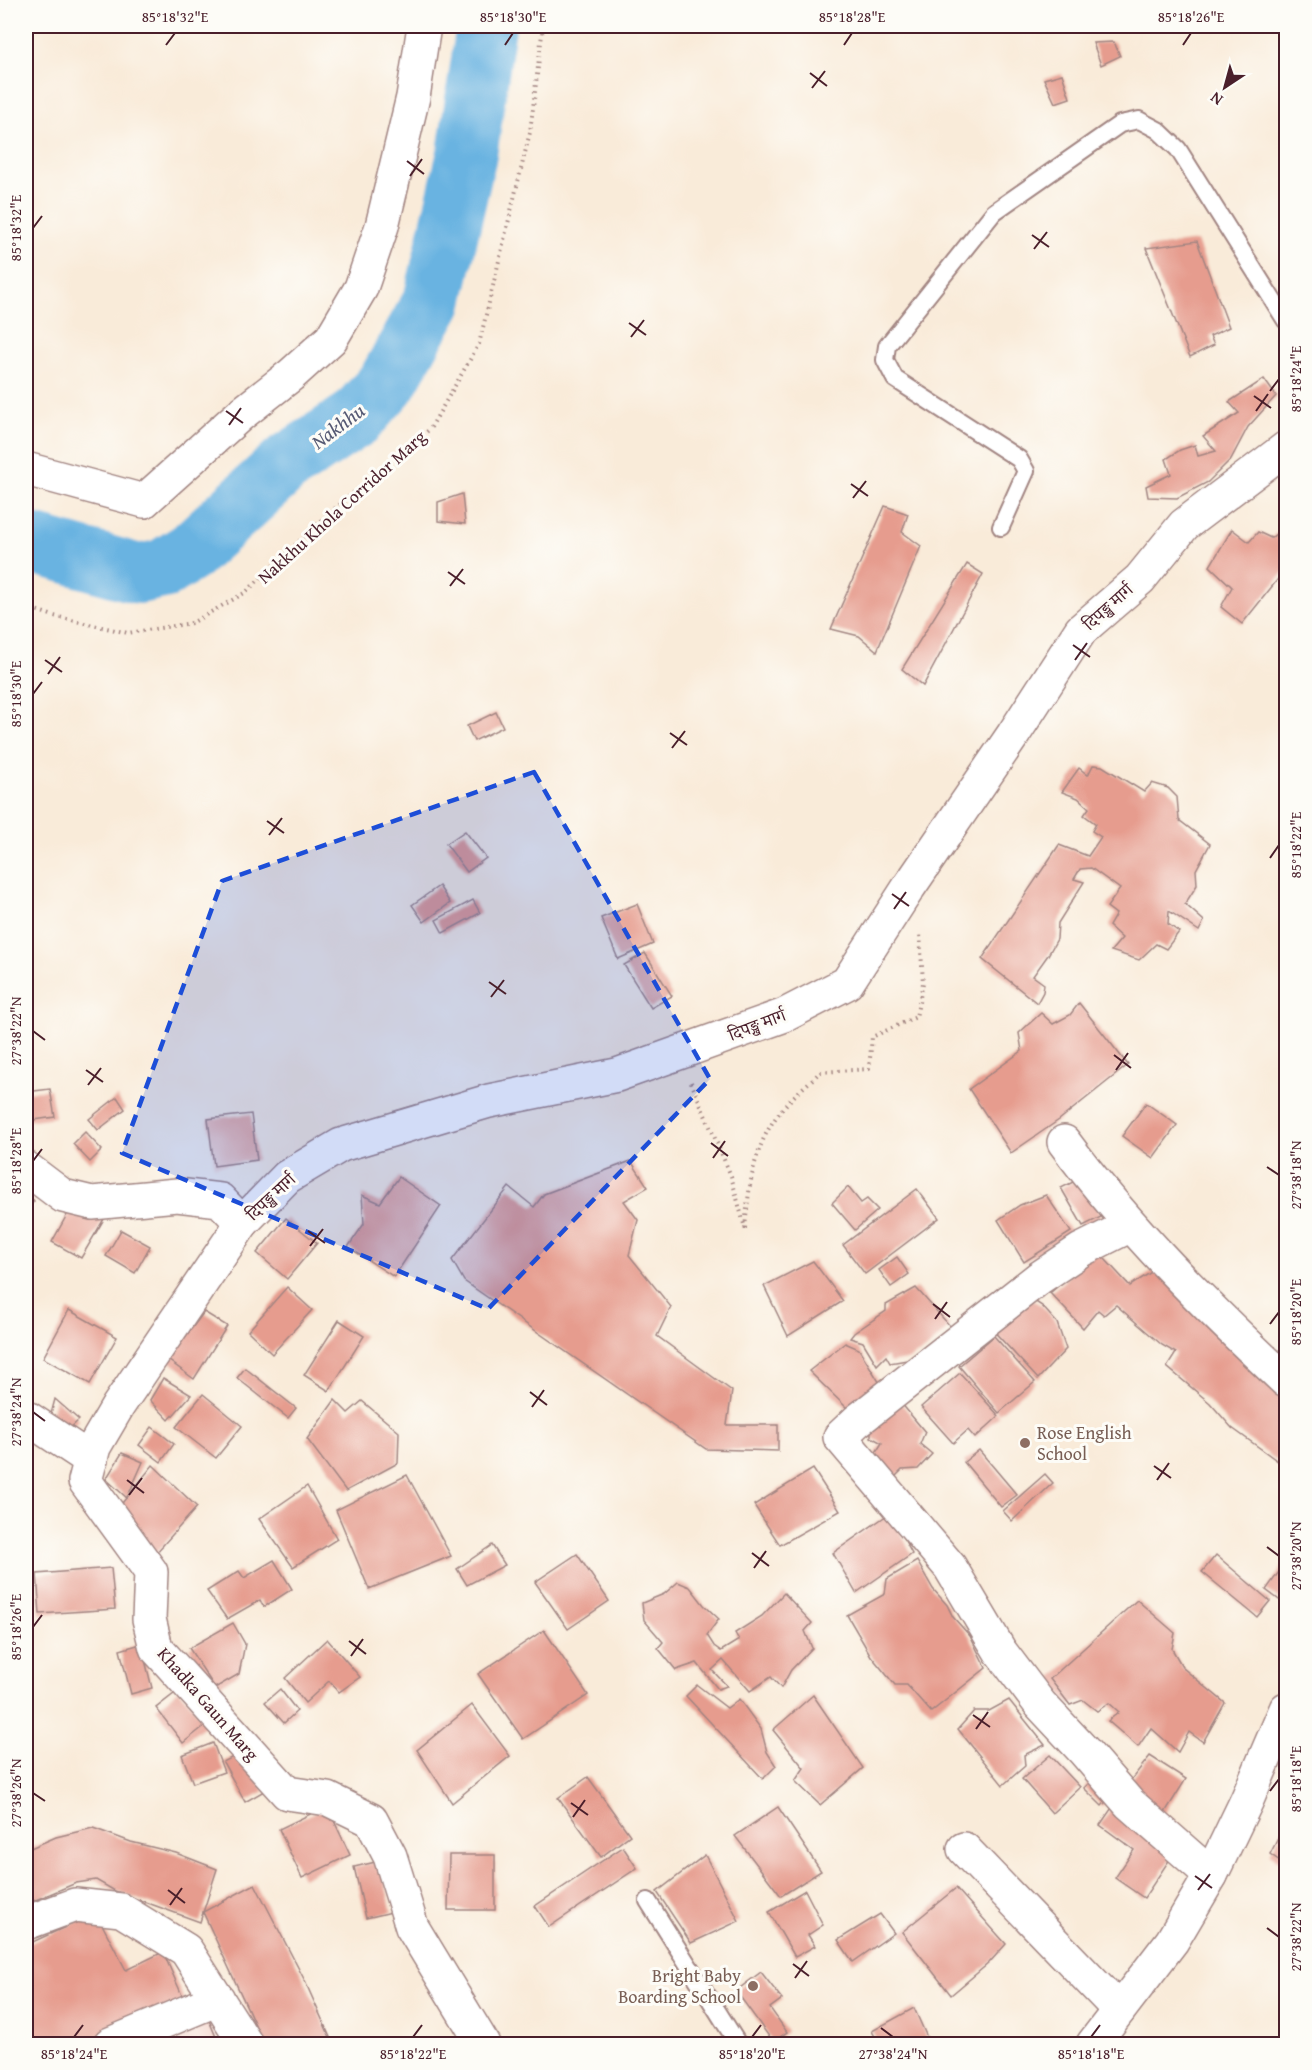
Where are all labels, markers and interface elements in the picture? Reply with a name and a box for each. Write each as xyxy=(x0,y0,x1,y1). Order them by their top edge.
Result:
text: 85°18'32"E xyxy=(142,6,209,27)
text: 85°18'30"E xyxy=(480,6,547,27)
text: 85°18'28"E xyxy=(819,6,886,27)
text: 85°18'26"E xyxy=(1158,6,1225,27)
north arrow xyxy=(1195,57,1255,117)
text: N xyxy=(1205,86,1228,112)
text: 85°18'32"E xyxy=(5,194,26,261)
text: 85°18'24"E xyxy=(1285,345,1306,412)
water label: Nakhhu xyxy=(304,396,371,456)
street label: Nakkhu Khola Corridor Marg xyxy=(251,423,432,590)
street label: दिपङ्ख मार्ग xyxy=(1076,576,1140,637)
text: 85°18'30"E xyxy=(5,660,26,727)
text: 85°18'22"E xyxy=(1285,811,1306,878)
text: 27°38'22"N xyxy=(5,996,26,1065)
street label: दिपङ्ख मार्ग xyxy=(723,1001,791,1048)
text: 85°18'28"E xyxy=(5,1127,26,1194)
text: 27°38'18"N xyxy=(1285,1140,1306,1209)
street label: दिपङ्ख मार्ग xyxy=(239,1165,303,1228)
text: 85°18'20"E xyxy=(1285,1278,1306,1345)
text: 27°38'24"N xyxy=(5,1377,26,1446)
place label: Rose English School xyxy=(1037,1419,1132,1467)
marker: Rose English School xyxy=(1018,1436,1032,1450)
text: 27°38'20"N xyxy=(1285,1521,1306,1590)
text: 85°18'26"E xyxy=(5,1593,26,1660)
street label: Khadka Gaun Marg xyxy=(151,1641,266,1767)
text: 85°18'18"E xyxy=(1285,1745,1306,1812)
text: 27°38'26"N xyxy=(5,1758,26,1827)
text: 27°38'22"N xyxy=(1285,1902,1306,1971)
place label: Bright Baby Boarding School xyxy=(618,1962,741,2010)
marker: Bright Baby Boarding School xyxy=(746,1979,760,1993)
text: 85°18'24"E xyxy=(41,2043,108,2064)
text: 85°18'22"E xyxy=(380,2043,447,2064)
text: 85°18'20"E xyxy=(719,2043,786,2064)
text: 27°38'24"N xyxy=(859,2043,928,2064)
text: 85°18'18"E xyxy=(1058,2043,1125,2064)

